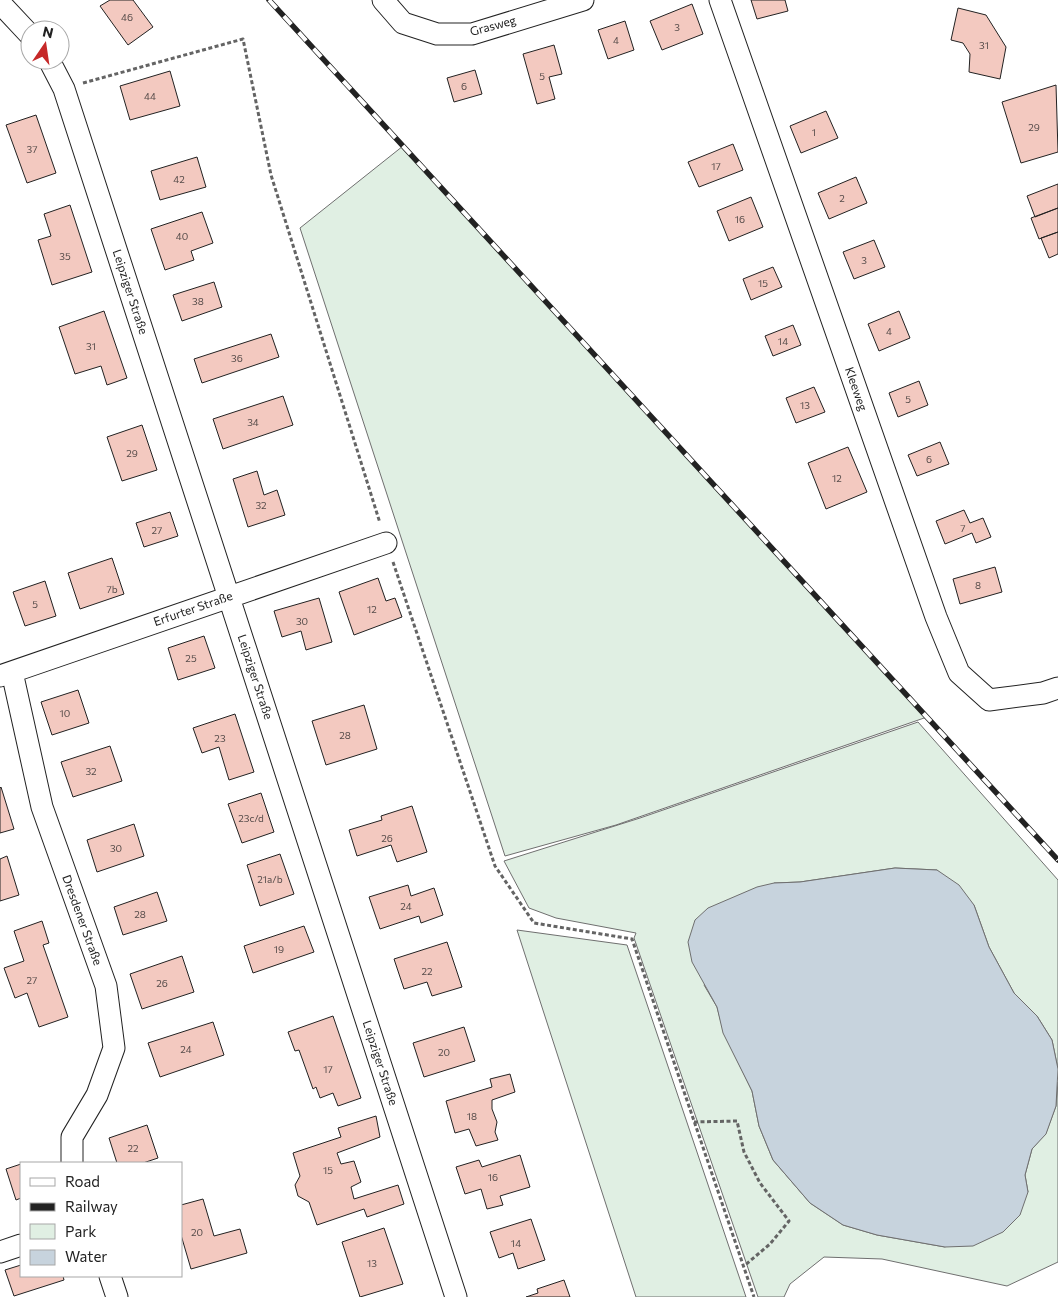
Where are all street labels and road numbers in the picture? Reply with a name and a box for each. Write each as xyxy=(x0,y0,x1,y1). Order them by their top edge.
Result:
street label: Grasweg xyxy=(468,12,518,38)
street label: Leipziger Straße xyxy=(111,247,151,336)
street label: Kleeweg xyxy=(843,365,871,413)
street label: Erfurter Straße xyxy=(151,588,234,628)
street label: Leipziger Straße xyxy=(236,632,276,721)
street label: Dresdener Straße xyxy=(60,873,106,967)
street label: Leipziger Straße xyxy=(361,1018,401,1107)

